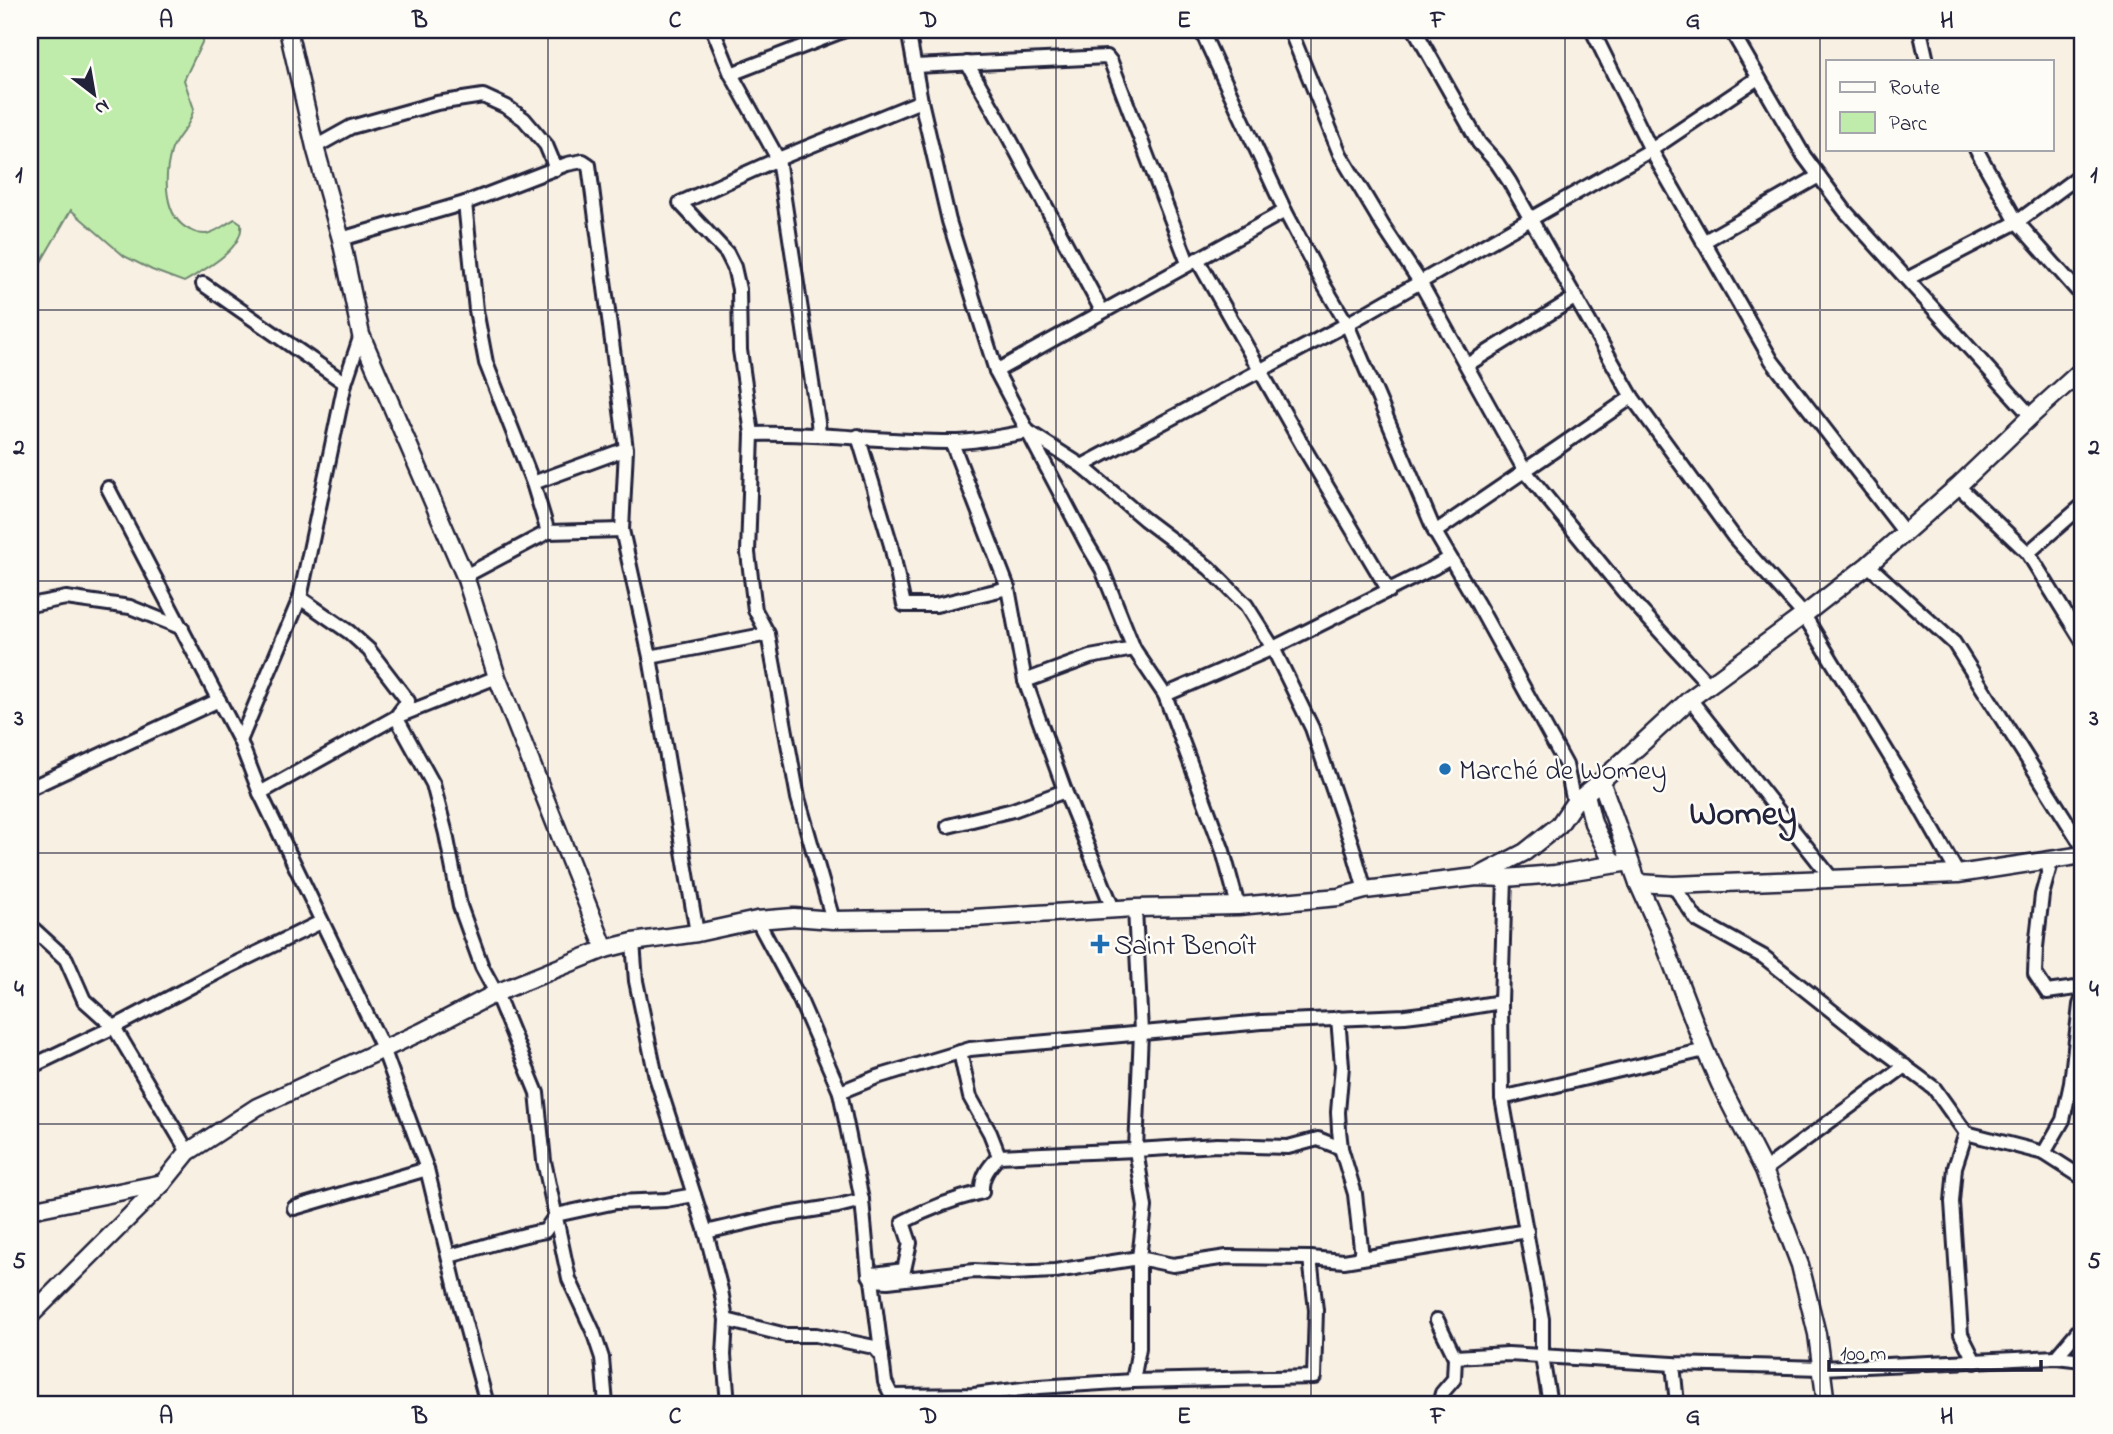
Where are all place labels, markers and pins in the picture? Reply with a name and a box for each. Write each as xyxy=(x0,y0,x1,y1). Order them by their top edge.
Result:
place label: Marché de Womey xyxy=(1459,752,1666,793)
marker: Marché de Womey xyxy=(1437,761,1453,777)
place label: Saint Benoît xyxy=(1114,927,1257,968)
marker: Saint Benoît xyxy=(1092,936,1108,952)

